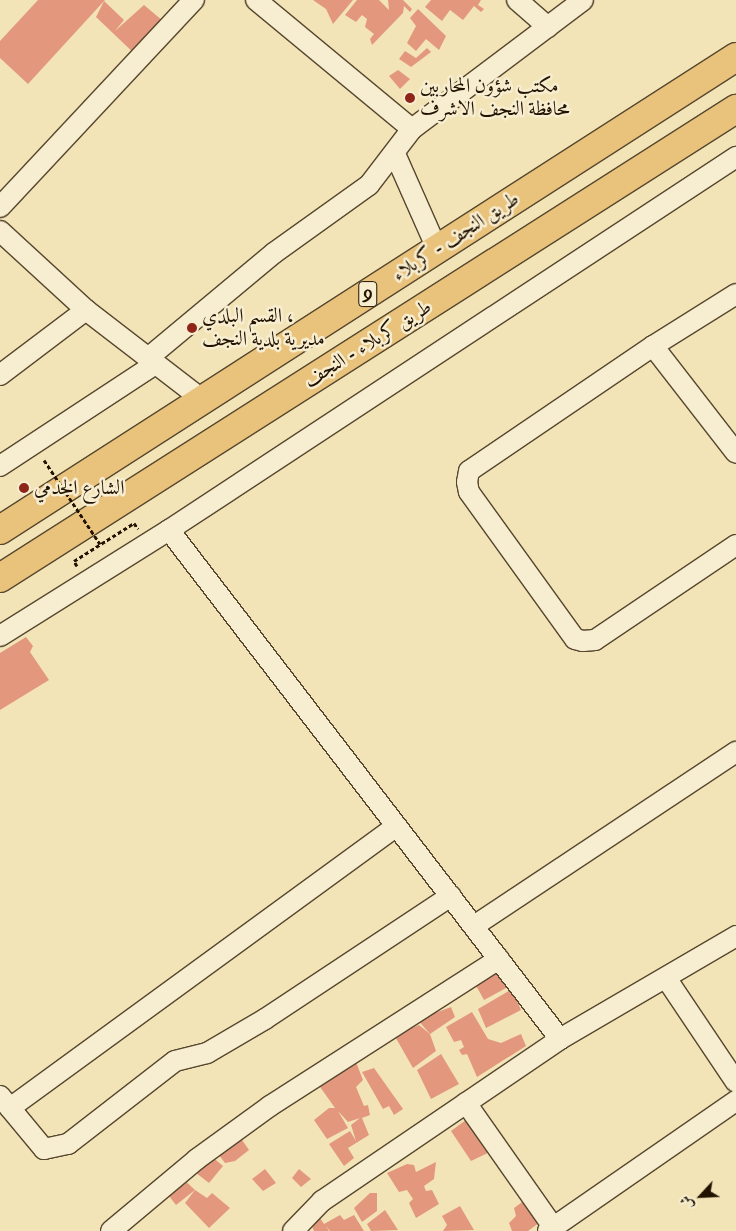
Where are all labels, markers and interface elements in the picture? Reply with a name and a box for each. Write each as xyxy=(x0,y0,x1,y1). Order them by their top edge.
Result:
place label: مكتب شؤون المحاربين محافظة النجف الاشرف xyxy=(420,74,570,121)
marker: مكتب شؤون المحاربين محافظة النجف الاشرف xyxy=(404,92,416,104)
street label: طريق النجف - کربلاء xyxy=(388,187,524,287)
road number: 9 xyxy=(358,278,378,310)
street label: طريق کربلاء - النجف xyxy=(300,295,436,393)
place label: القسم البلدي ، مديرية بلدية النجف xyxy=(202,304,325,351)
marker: القسم البلدي ، مديرية بلدية النجف xyxy=(186,322,198,334)
place label: الشارع الخدمي xyxy=(34,476,124,500)
marker: الشارع الخدمي xyxy=(18,482,30,494)
north arrow xyxy=(676,1171,726,1221)
text: ش xyxy=(676,1192,699,1212)

